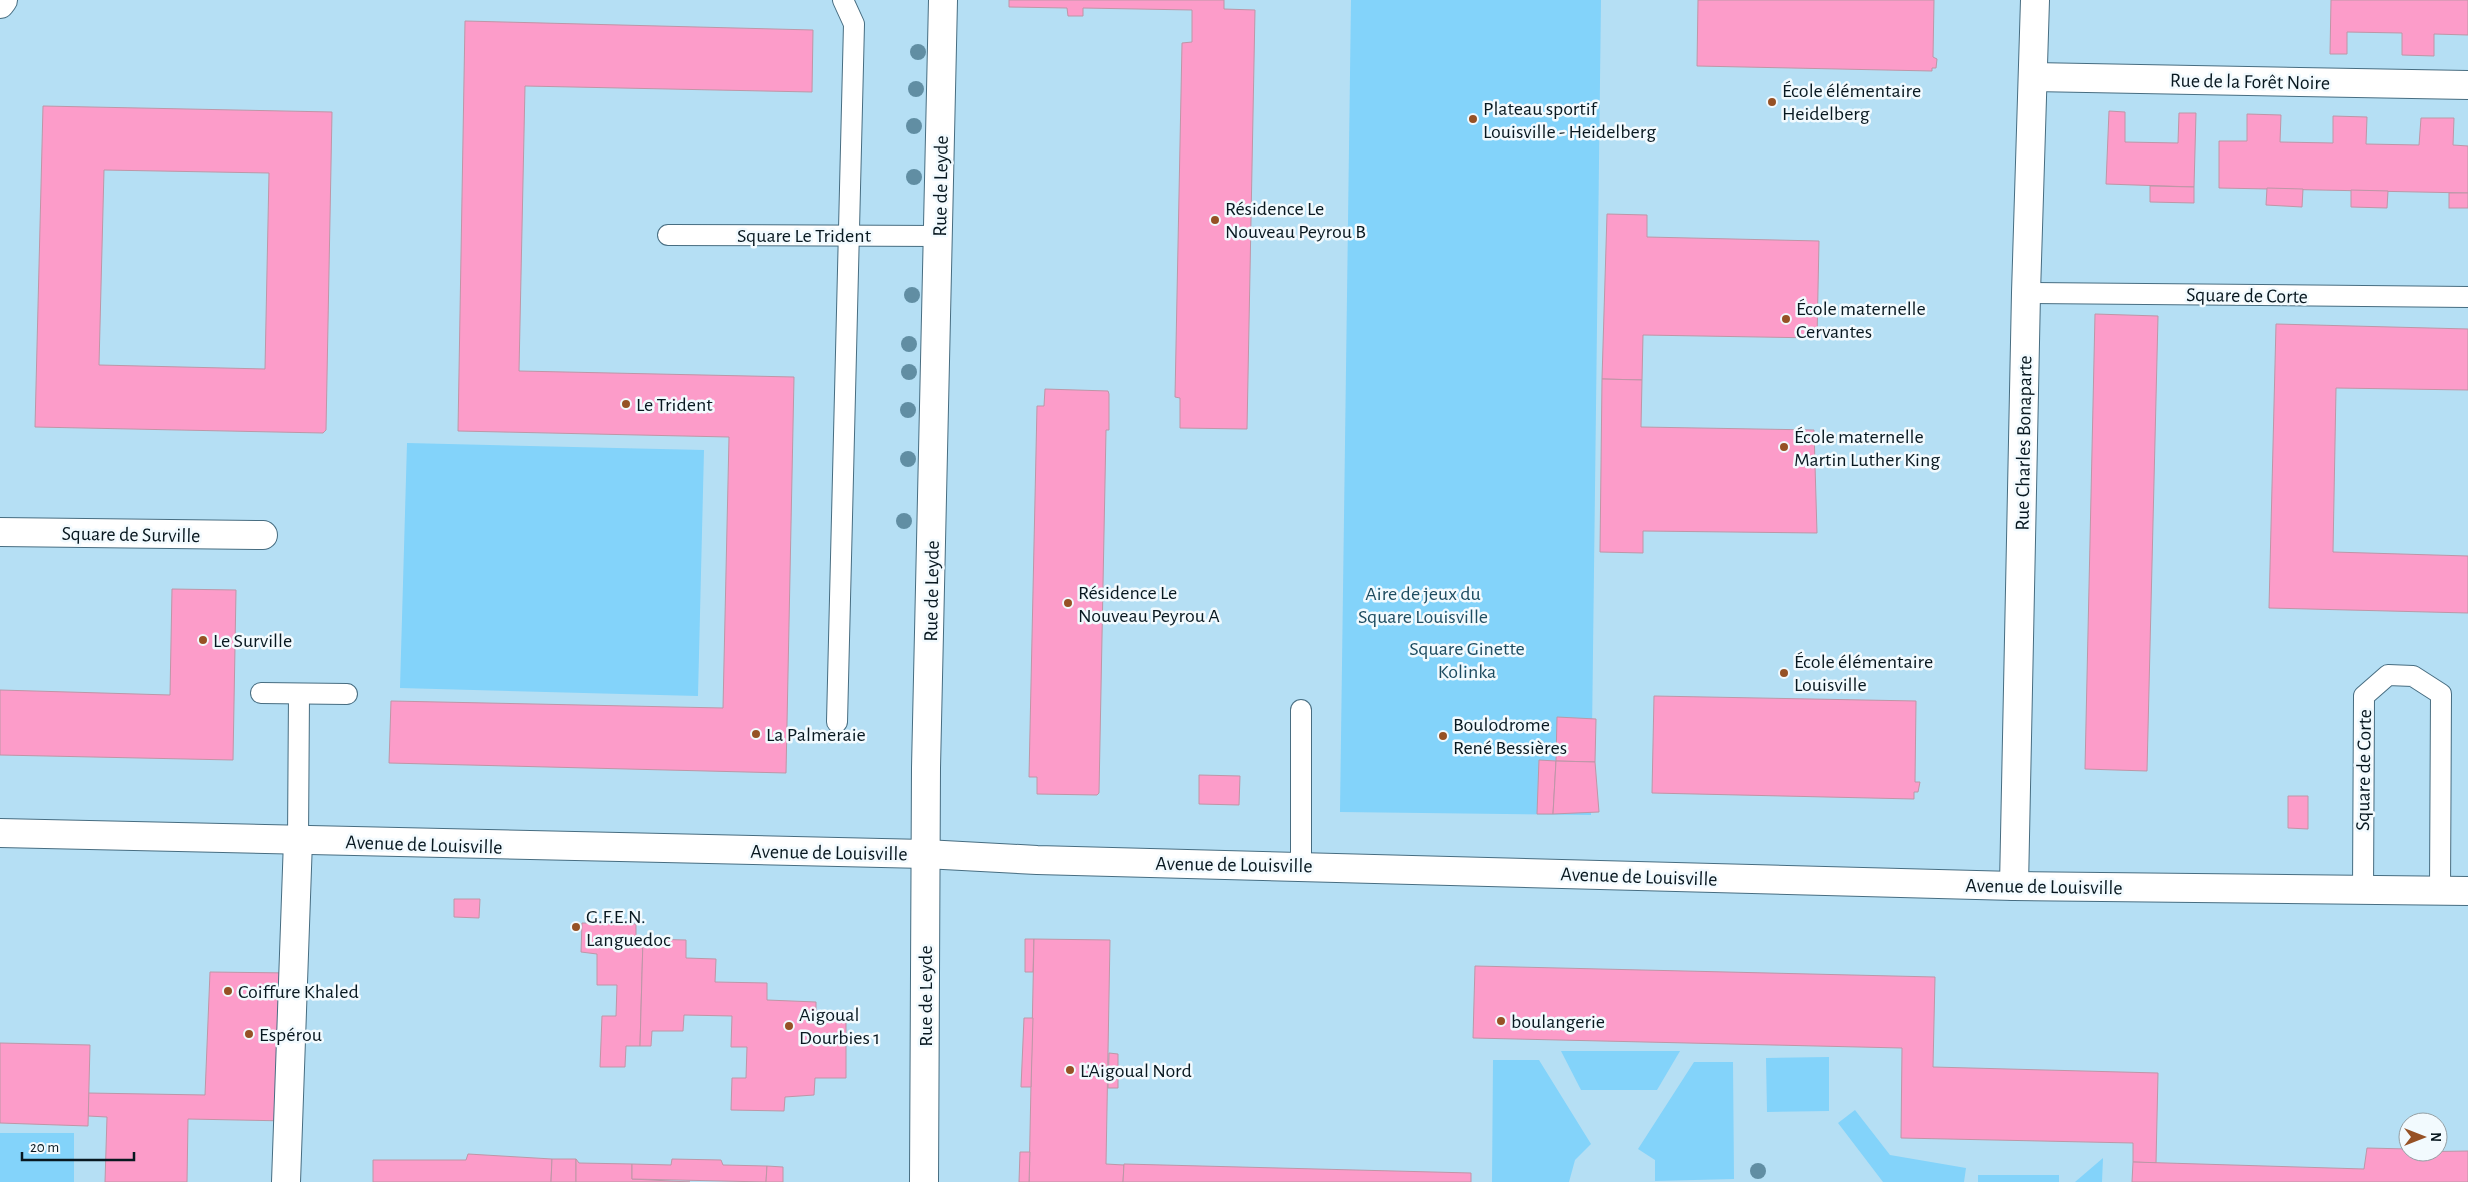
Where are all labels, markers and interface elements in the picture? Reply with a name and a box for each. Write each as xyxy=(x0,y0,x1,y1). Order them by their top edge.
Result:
street label: Rue de la Forêt Noire xyxy=(2170,71,2330,93)
place label: École élémentaire Heidelberg xyxy=(1782,80,1921,124)
marker: École élémentaire Heidelberg xyxy=(1766,96,1778,108)
place label: Plateau sportif Louisville - Heidelberg xyxy=(1483,99,1656,142)
marker: Plateau sportif Louisville - Heidelberg xyxy=(1467,113,1479,125)
street label: Rue de Leyde xyxy=(930,135,952,237)
place label: Résidence Le Nouveau Peyrou B xyxy=(1225,199,1366,242)
marker: Résidence Le Nouveau Peyrou B xyxy=(1209,214,1221,226)
street label: Square Le Trident xyxy=(737,226,872,246)
street label: Square de Corte xyxy=(2186,285,2308,307)
place label: École maternelle Cervantes xyxy=(1796,298,1926,342)
marker: École maternelle Cervantes xyxy=(1780,313,1792,325)
street label: Rue Charles Bonaparte xyxy=(2012,355,2036,531)
place label: Le Trident xyxy=(636,395,713,415)
marker: Le Trident xyxy=(620,398,632,410)
place label: École maternelle Martin Luther King xyxy=(1794,426,1940,470)
marker: École maternelle Martin Luther King xyxy=(1778,441,1790,453)
street label: Square de Surville xyxy=(61,524,201,546)
street label: Rue de Leyde xyxy=(921,540,943,642)
place label: Résidence Le Nouveau Peyrou A xyxy=(1078,583,1220,626)
park label: Aire de jeux du Square Louisville xyxy=(1358,584,1488,627)
marker: Résidence Le Nouveau Peyrou A xyxy=(1062,597,1074,609)
place label: Le Surville xyxy=(213,631,292,651)
marker: Le Surville xyxy=(197,634,209,646)
park label: Square Ginette Kolinka xyxy=(1409,639,1525,682)
place label: École élémentaire Louisville xyxy=(1794,651,1933,695)
marker: École élémentaire Louisville xyxy=(1778,667,1790,679)
street label: Square de Corte xyxy=(2353,709,2375,831)
place label: Boulodrome René Bessières xyxy=(1453,715,1567,758)
place label: La Palmeraie xyxy=(766,725,866,745)
marker: La Palmeraie xyxy=(750,728,762,740)
marker: Boulodrome René Bessières xyxy=(1437,730,1449,742)
street label: Avenue de Louisville xyxy=(345,832,503,858)
street label: Avenue de Louisville xyxy=(750,842,908,864)
street label: Avenue de Louisville xyxy=(1155,854,1313,876)
street label: Avenue de Louisville xyxy=(1560,864,1718,890)
street label: Avenue de Louisville xyxy=(1965,876,2123,898)
place label: G.F.E.N. Languedoc xyxy=(586,907,671,950)
marker: G.F.E.N. Languedoc xyxy=(570,921,582,933)
street label: Rue de Leyde xyxy=(916,945,936,1047)
place label: Coiffure Khaled xyxy=(238,982,359,1002)
marker: Coiffure Khaled xyxy=(222,985,234,997)
place label: Aigoual Dourbies 1 xyxy=(799,1005,880,1048)
place label: boulangerie xyxy=(1511,1012,1605,1032)
marker: boulangerie xyxy=(1495,1015,1507,1027)
marker: Aigoual Dourbies 1 xyxy=(783,1020,795,1032)
place label: Espérou xyxy=(259,1025,322,1045)
marker: Espérou xyxy=(243,1028,255,1040)
place label: L'Aigoual Nord xyxy=(1080,1061,1192,1081)
marker: L'Aigoual Nord xyxy=(1064,1064,1076,1076)
north arrow xyxy=(2398,1112,2448,1162)
scale bar xyxy=(22,1130,135,1162)
text: N xyxy=(2428,1132,2442,1142)
text: 20 m xyxy=(30,1140,59,1155)

